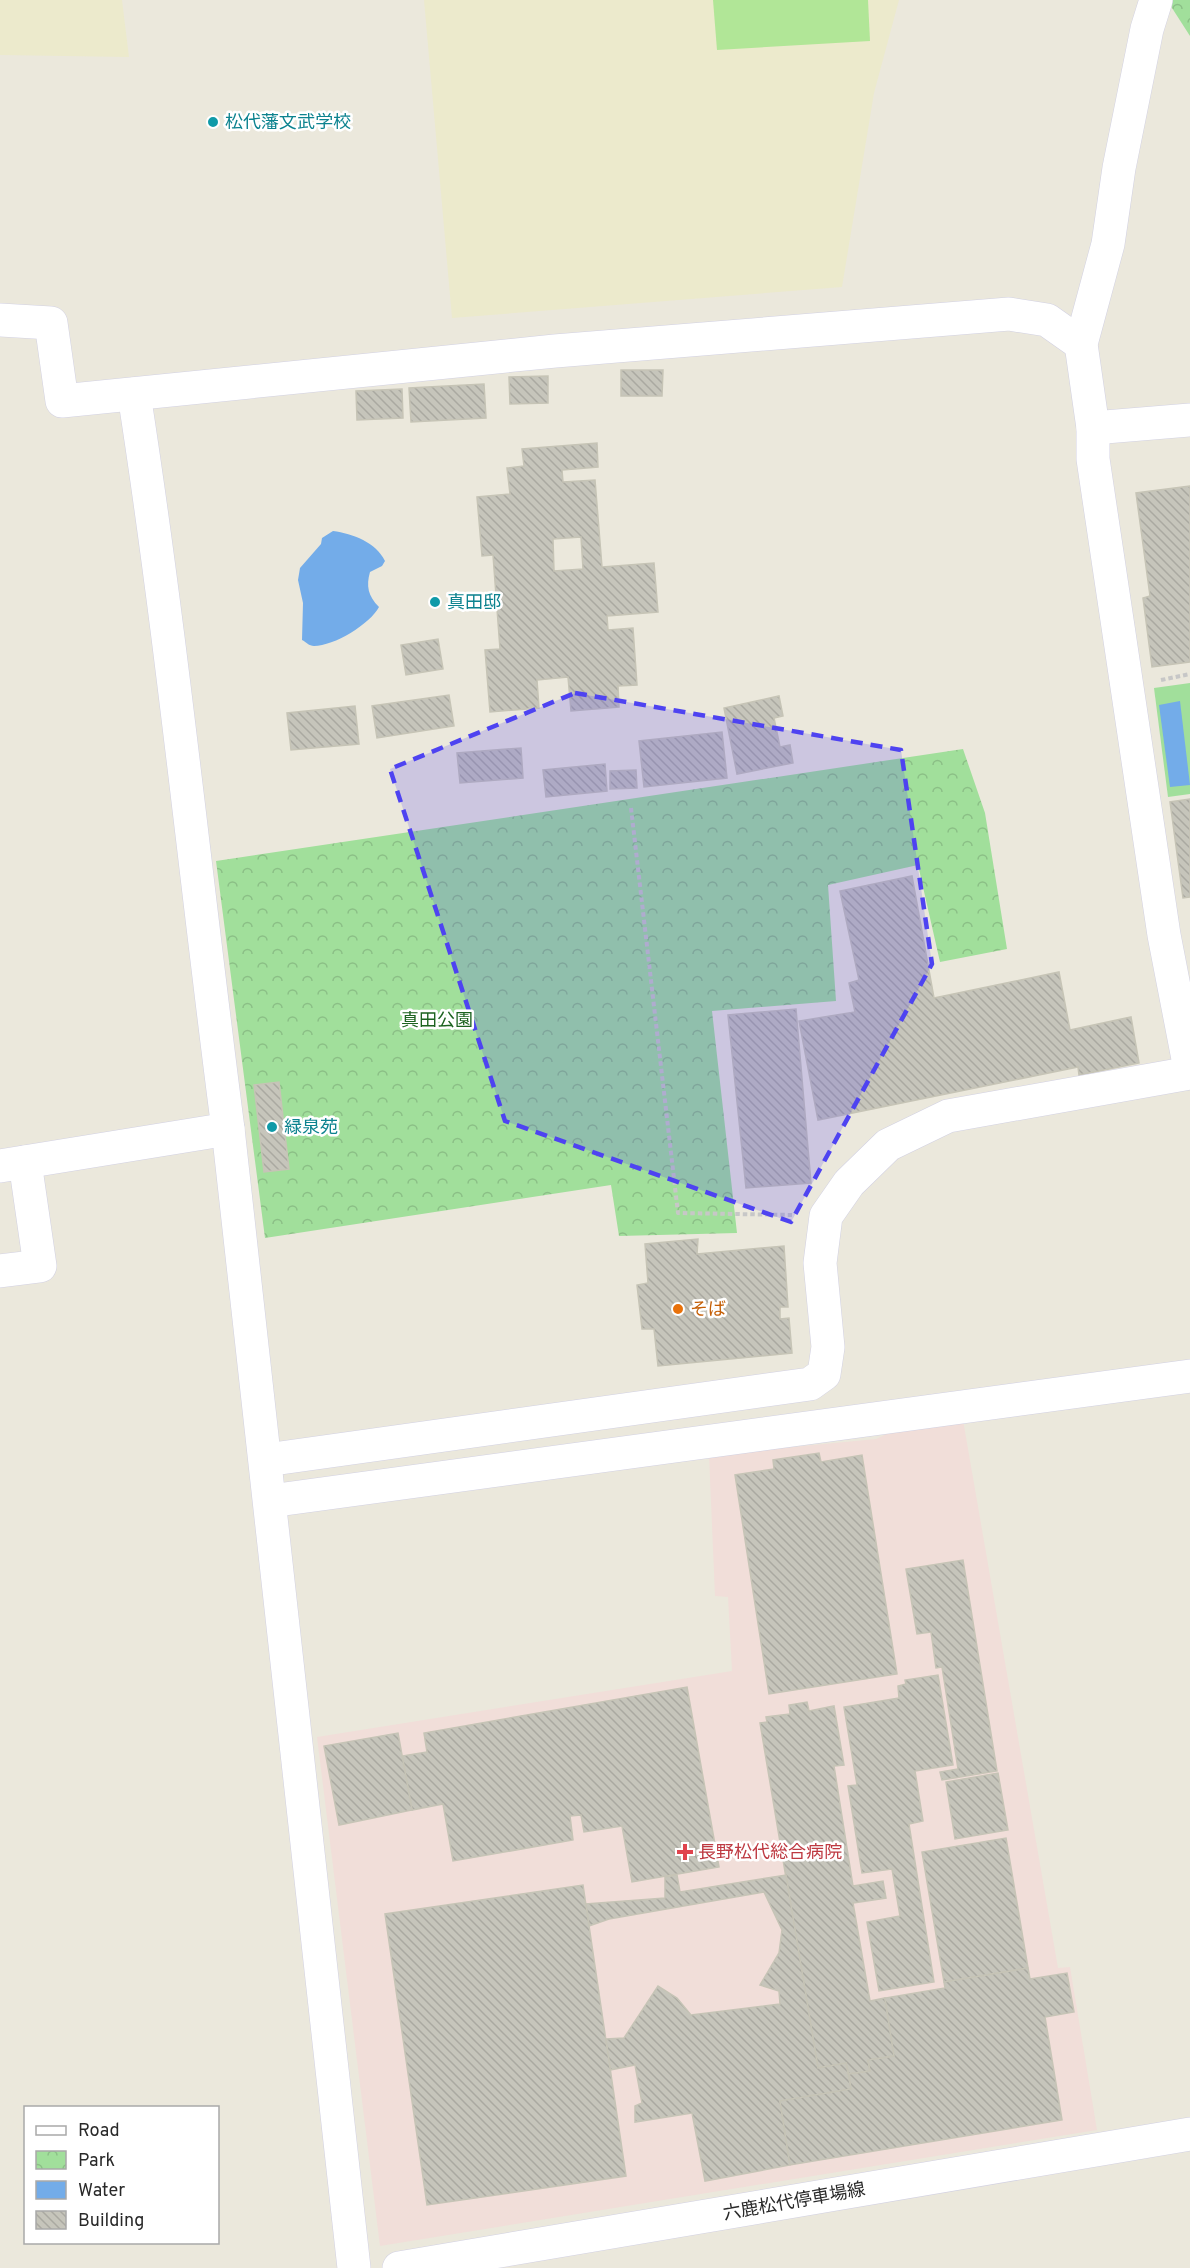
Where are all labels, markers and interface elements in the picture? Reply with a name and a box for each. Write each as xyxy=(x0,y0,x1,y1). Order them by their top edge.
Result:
place label: 松代藩文武学校 xyxy=(225,112,351,135)
marker: 松代藩文武学校 xyxy=(206,115,220,129)
place label: 真田邸 xyxy=(447,592,501,615)
marker: 真田邸 xyxy=(428,595,442,609)
park label: 真田公園 xyxy=(401,1010,473,1033)
place label: 緑泉苑 xyxy=(284,1117,338,1140)
marker: 緑泉苑 xyxy=(265,1120,279,1134)
place label: そば xyxy=(690,1299,726,1322)
marker: そば xyxy=(671,1302,685,1316)
place label: 長野松代総合病院 xyxy=(698,1842,842,1865)
marker: 長野松代総合病院 xyxy=(676,1843,694,1861)
legend xyxy=(24,2106,219,2244)
text: Road xyxy=(78,2120,120,2143)
text: Park xyxy=(78,2150,115,2173)
street label: 六鹿松代停車場線 xyxy=(721,2179,867,2226)
text: Water xyxy=(78,2180,125,2203)
text: Building xyxy=(78,2210,144,2233)

